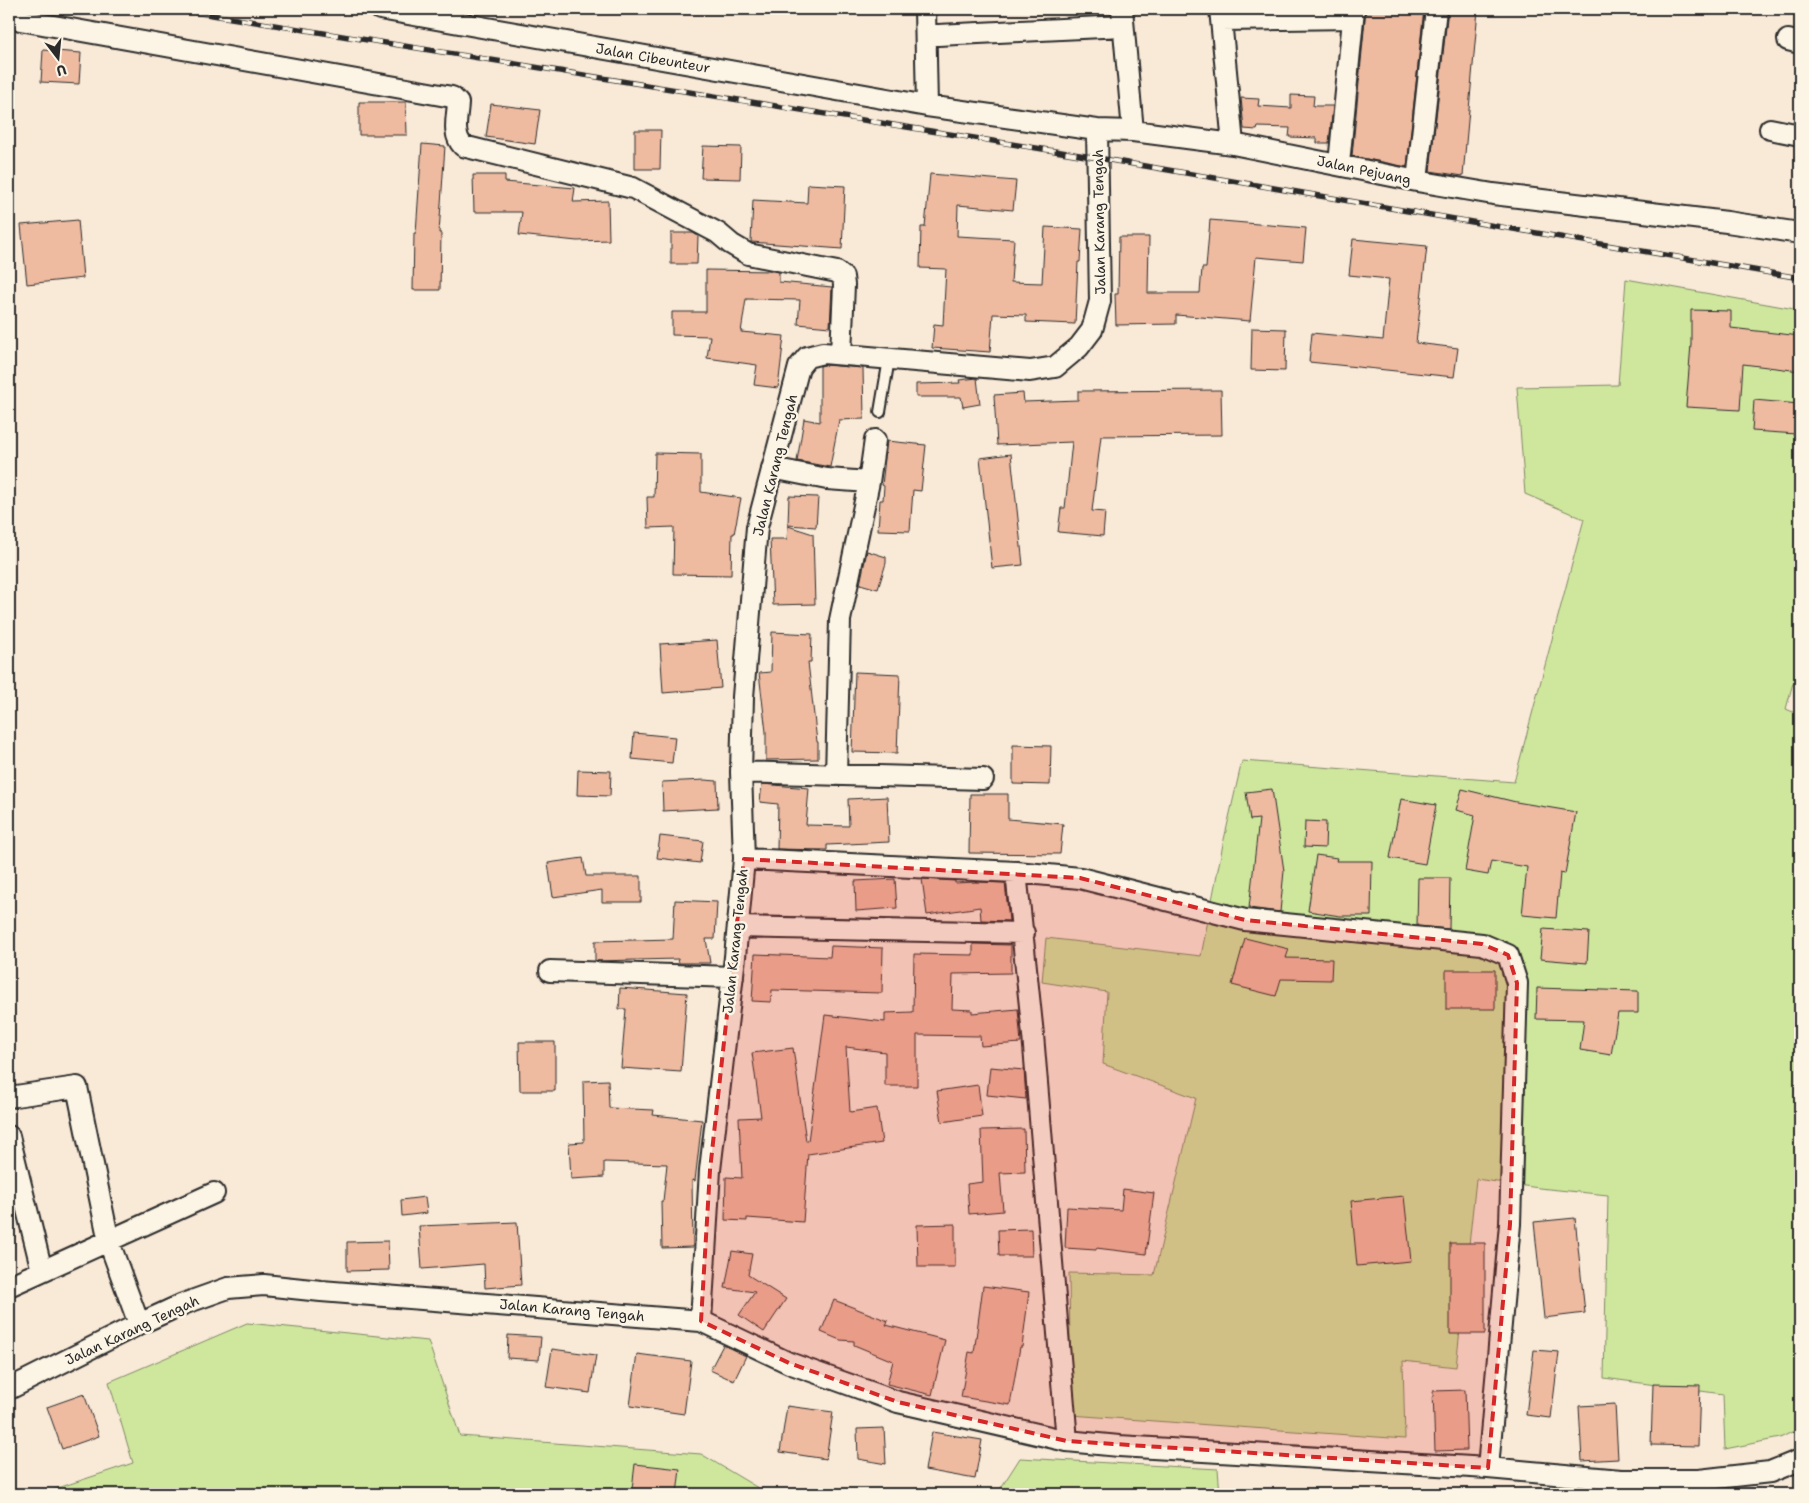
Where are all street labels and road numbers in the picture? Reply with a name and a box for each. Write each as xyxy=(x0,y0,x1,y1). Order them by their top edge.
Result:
street label: Jalan Cibeunteur xyxy=(594,39,712,77)
street label: Jalan Karang Tengah xyxy=(1089,149,1109,295)
street label: Jalan Pejuang xyxy=(1315,151,1413,189)
street label: Jalan Karang Tengah xyxy=(749,392,801,538)
street label: Jalan Karang Tengah xyxy=(718,868,752,1014)
street label: Jalan Karang Tengah xyxy=(62,1291,202,1369)
street label: Jalan Karang Tengah xyxy=(499,1295,645,1325)

